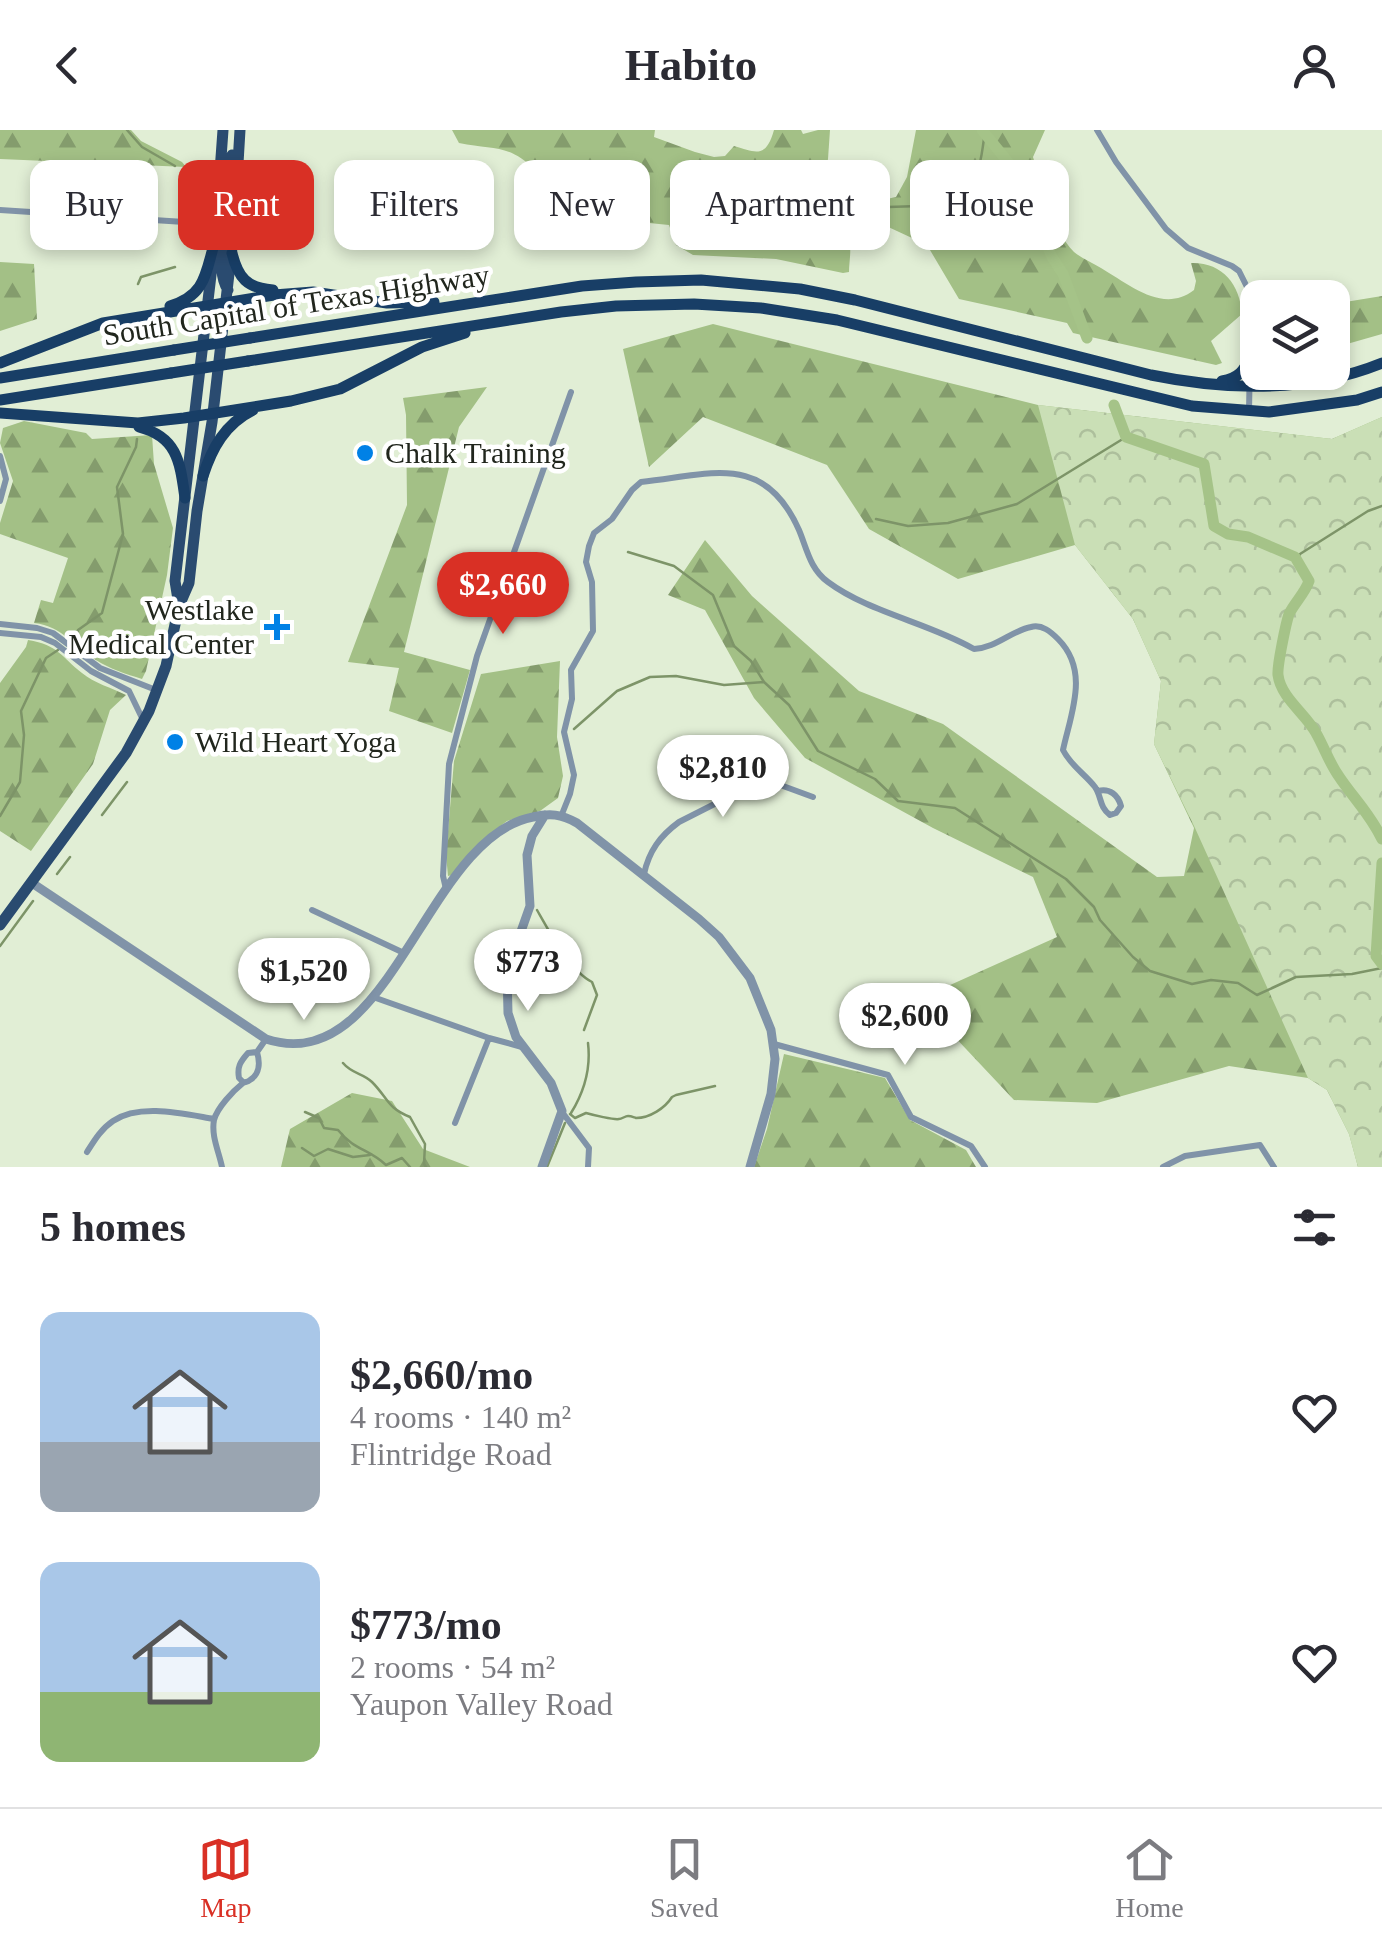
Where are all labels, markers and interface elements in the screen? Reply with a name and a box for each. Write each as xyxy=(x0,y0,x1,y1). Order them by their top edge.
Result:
icon: back xyxy=(40,38,95,93)
icon: person xyxy=(1287,38,1342,93)
text: Habito xyxy=(625,40,757,90)
chip: Buy xyxy=(30,160,158,250)
chip: Rent xyxy=(178,160,314,250)
chip: Filters xyxy=(334,160,494,250)
chip: New xyxy=(514,160,650,250)
chip: Apartment xyxy=(670,160,890,250)
chip: House xyxy=(910,160,1069,250)
street label: South Capital of Texas Highway xyxy=(100,258,491,351)
map controls xyxy=(1240,280,1350,390)
button: layers xyxy=(1240,280,1350,390)
place label: Chalk Training xyxy=(385,436,566,469)
marker: Chalk Training xyxy=(354,442,376,464)
pin: $2,660 xyxy=(422,552,584,637)
text: $2,660 xyxy=(459,566,547,602)
place label: Westlake Medical Center xyxy=(68,593,254,660)
marker: Westlake Medical Center xyxy=(264,614,290,640)
place label: Wild Heart Yoga xyxy=(195,725,396,758)
marker: Wild Heart Yoga xyxy=(164,731,186,753)
pin: $2,810 xyxy=(642,735,804,820)
text: $2,810 xyxy=(679,749,767,785)
pin: $773 xyxy=(469,929,587,1014)
pin: $1,520 xyxy=(223,938,385,1023)
text: $773 xyxy=(496,943,560,979)
text: $1,520 xyxy=(260,952,348,988)
pin: $2,600 xyxy=(824,983,986,1068)
text: $2,600 xyxy=(861,997,949,1033)
icon: filters xyxy=(1287,1200,1342,1255)
text: 5 homes xyxy=(40,1204,186,1250)
icon: home xyxy=(120,1352,240,1472)
text: $2,660/mo xyxy=(350,1352,533,1398)
icon: heart xyxy=(1287,1385,1342,1440)
text: 4 rooms · 140 m² xyxy=(350,1399,571,1435)
text: Flintridge Road xyxy=(350,1436,552,1472)
icon: home xyxy=(120,1602,240,1722)
text: $773/mo xyxy=(350,1602,502,1648)
icon: heart xyxy=(1287,1635,1342,1690)
text: 2 rooms · 54 m² xyxy=(350,1649,555,1685)
text: Yaupon Valley Road xyxy=(350,1686,613,1722)
tab: Map xyxy=(198,1832,253,1924)
tab: Saved xyxy=(650,1832,718,1924)
tab: Home xyxy=(1115,1832,1184,1924)

